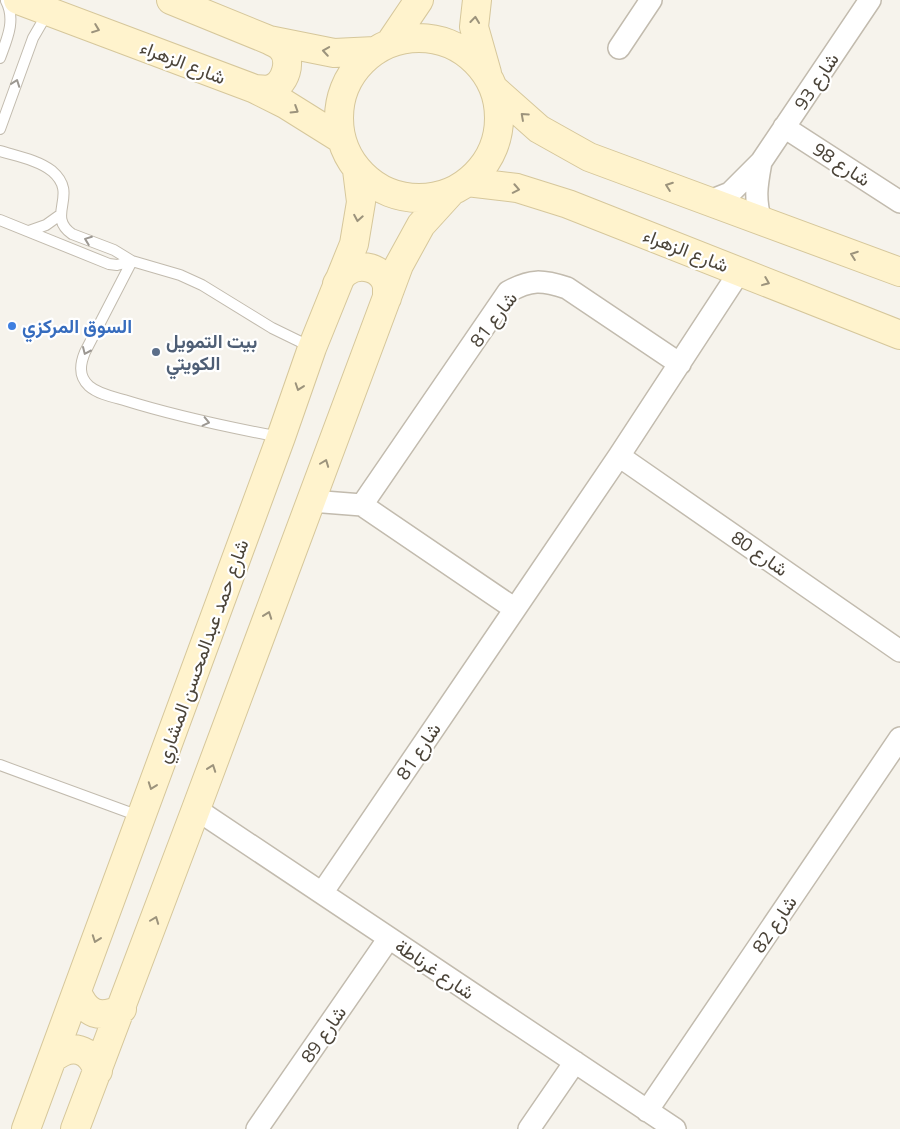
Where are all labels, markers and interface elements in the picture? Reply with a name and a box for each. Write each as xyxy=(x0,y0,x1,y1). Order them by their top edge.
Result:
one-way arrow xyxy=(469,16,480,24)
one-way arrow xyxy=(92,23,100,33)
street label: شارع الزهراء xyxy=(136,32,230,91)
street label: شارع 93 xyxy=(786,46,845,115)
one-way arrow xyxy=(322,47,331,57)
one-way arrow xyxy=(10,79,20,88)
one-way arrow xyxy=(290,104,299,114)
one-way arrow xyxy=(521,113,530,122)
street label: شارع 98 xyxy=(808,134,877,193)
one-way arrow xyxy=(666,182,674,192)
one-way arrow xyxy=(511,183,520,193)
one-way arrow xyxy=(354,213,364,222)
street label: شارع الزهراء xyxy=(639,220,733,279)
one-way arrow xyxy=(85,236,93,246)
one-way arrow xyxy=(851,251,859,261)
one-way arrow xyxy=(761,275,770,286)
street label: شارع 81 xyxy=(462,285,524,353)
place label: السوق المركزي xyxy=(22,311,132,343)
marker: السوق المركزي xyxy=(6,320,18,332)
place label: بيت التمويل الكويتي xyxy=(166,326,257,380)
one-way arrow xyxy=(81,346,92,355)
marker: بيت التمويل الكويتي xyxy=(150,346,162,358)
one-way arrow xyxy=(294,382,304,391)
one-way arrow xyxy=(202,416,211,427)
one-way arrow xyxy=(319,459,329,468)
street label: شارع 80 xyxy=(726,522,795,583)
street label: شارع حمد عبدالمحسن المشاري xyxy=(148,535,257,767)
one-way arrow xyxy=(262,611,272,620)
street label: شارع 81 xyxy=(388,716,447,785)
one-way arrow xyxy=(206,764,216,772)
one-way arrow xyxy=(148,781,158,790)
street label: شارع 82 xyxy=(744,889,803,958)
one-way arrow xyxy=(149,916,159,925)
street label: شارع غرناطة xyxy=(389,931,481,1006)
one-way arrow xyxy=(92,934,102,943)
street label: شارع 89 xyxy=(292,999,353,1068)

